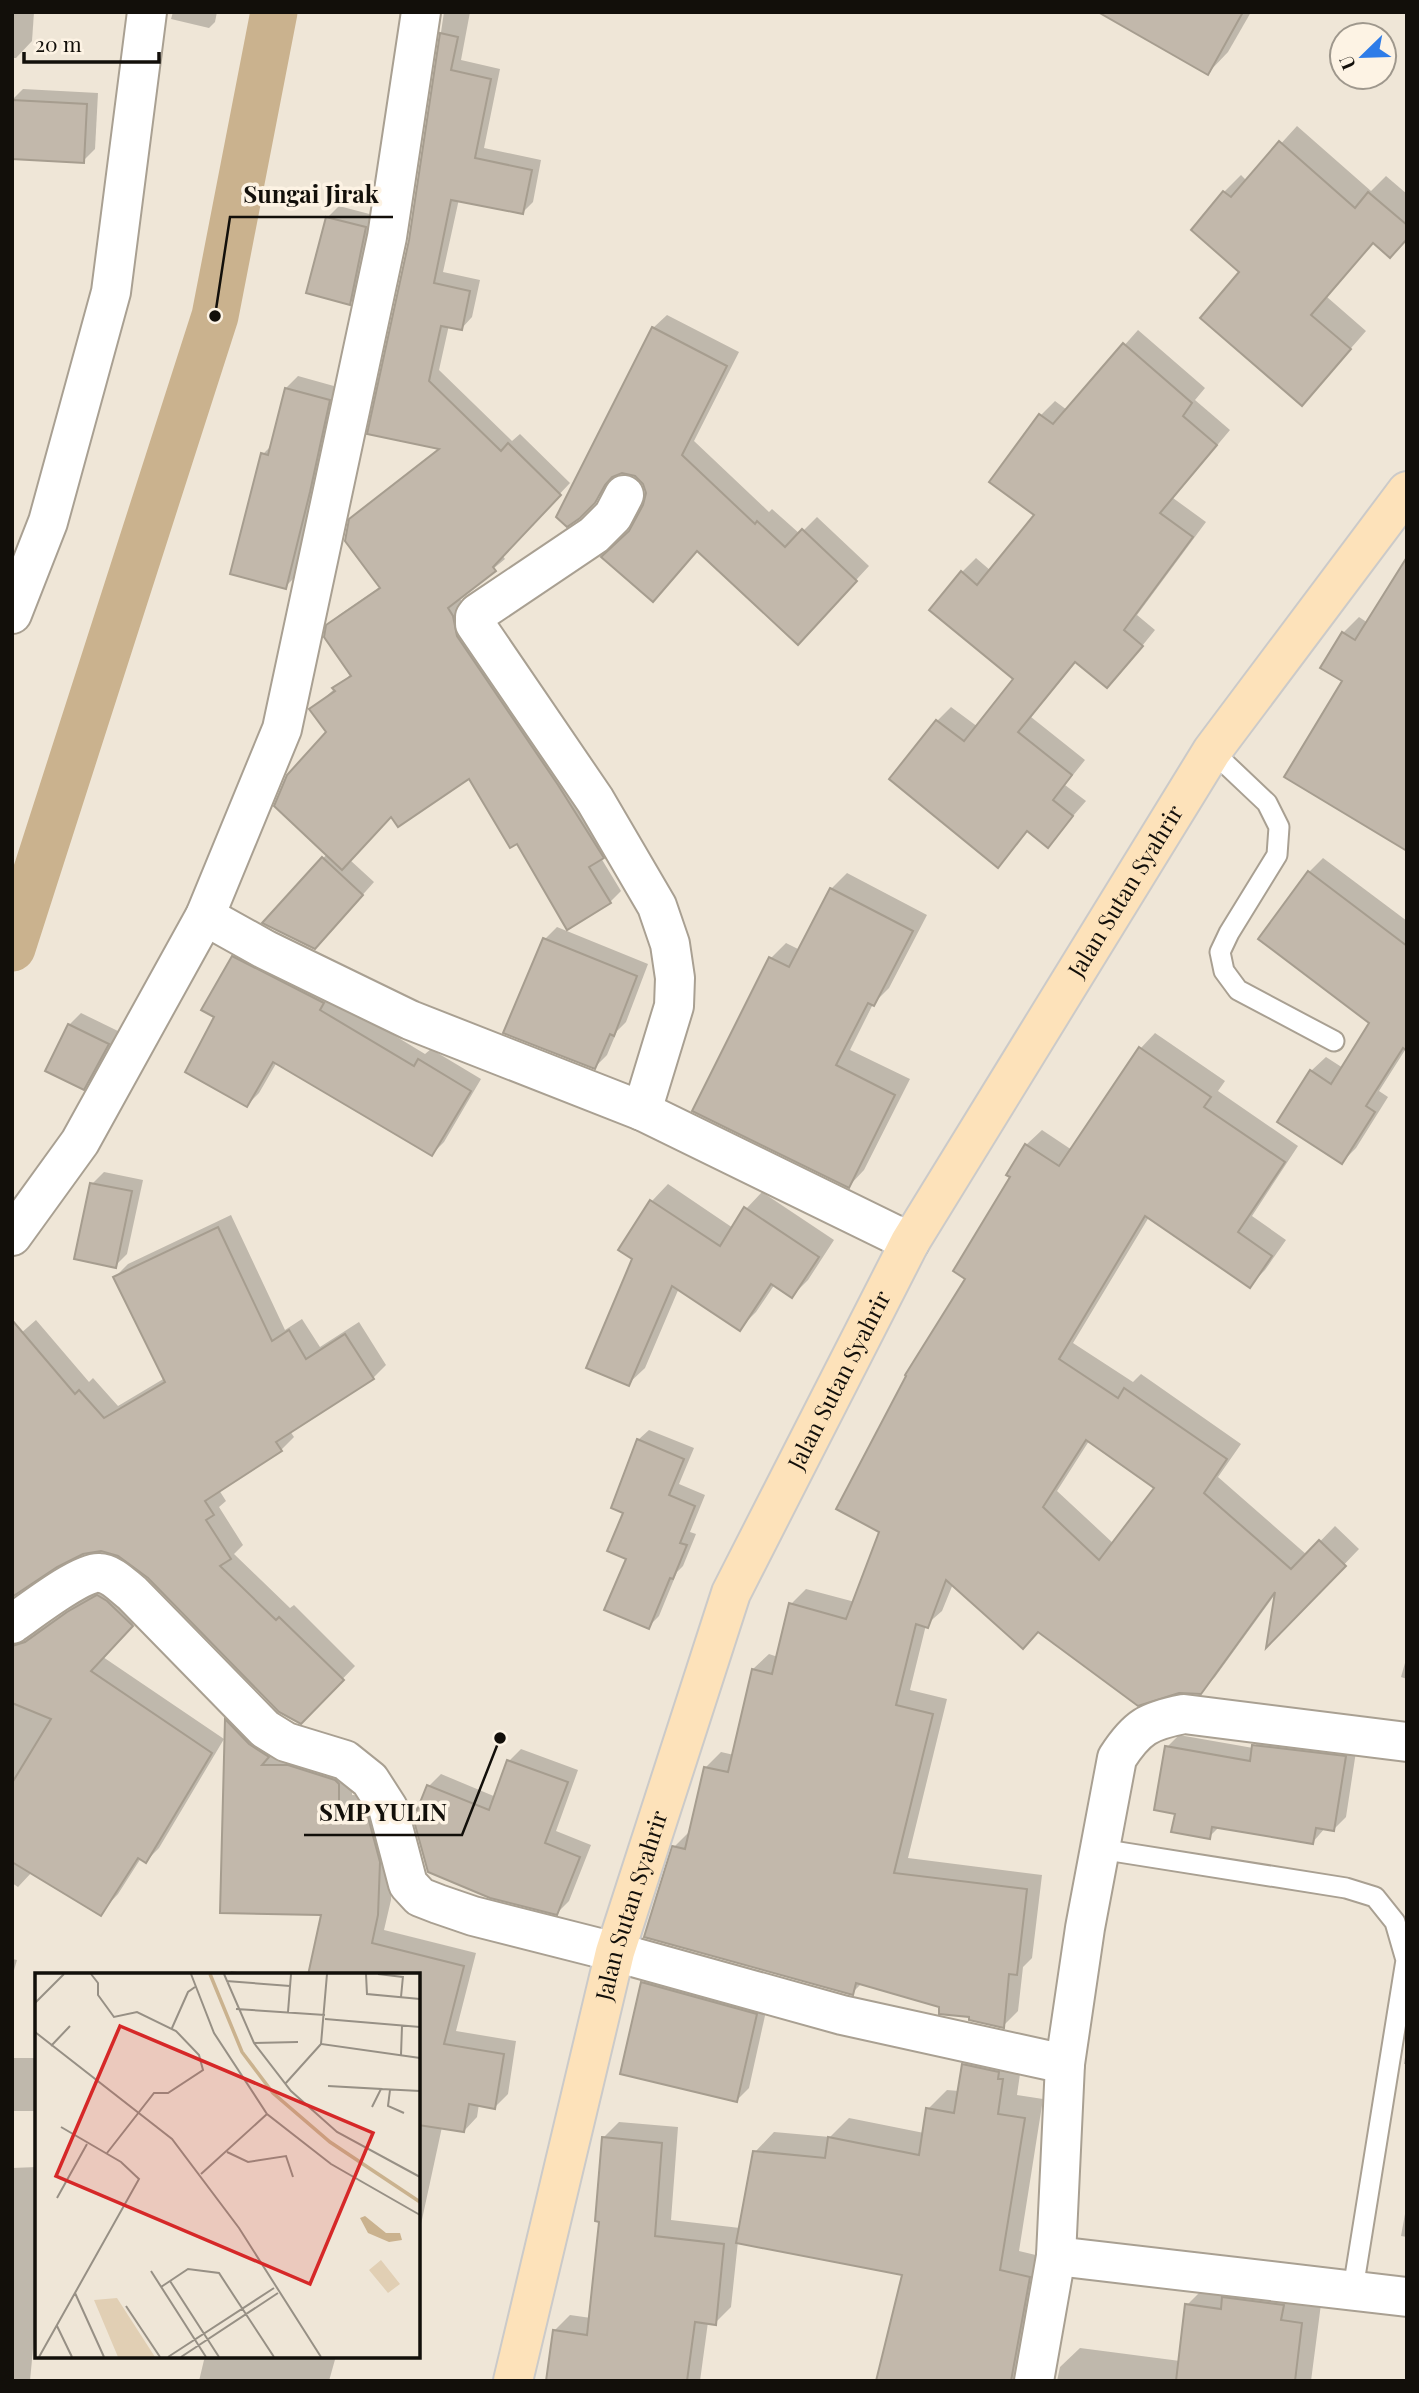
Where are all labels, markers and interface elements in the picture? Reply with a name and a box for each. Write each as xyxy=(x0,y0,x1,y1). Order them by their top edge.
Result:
scale bar xyxy=(24,21,159,65)
north arrow xyxy=(1328,21,1398,91)
text: 20 m xyxy=(35,29,82,57)
text: U xyxy=(1332,52,1361,74)
callout: Sungai Jirak xyxy=(230,172,393,217)
text: Sungai Jirak xyxy=(243,177,380,209)
street label: Jalan Sutan Syahrir xyxy=(1059,798,1189,983)
street label: Jalan Sutan Syahrir xyxy=(779,1285,897,1475)
callout: SMP YULIN xyxy=(304,1790,462,1835)
text: SMP YULIN xyxy=(319,1795,447,1827)
street label: Jalan Sutan Syahrir xyxy=(587,1806,674,2004)
inset map xyxy=(35,1973,420,2358)

